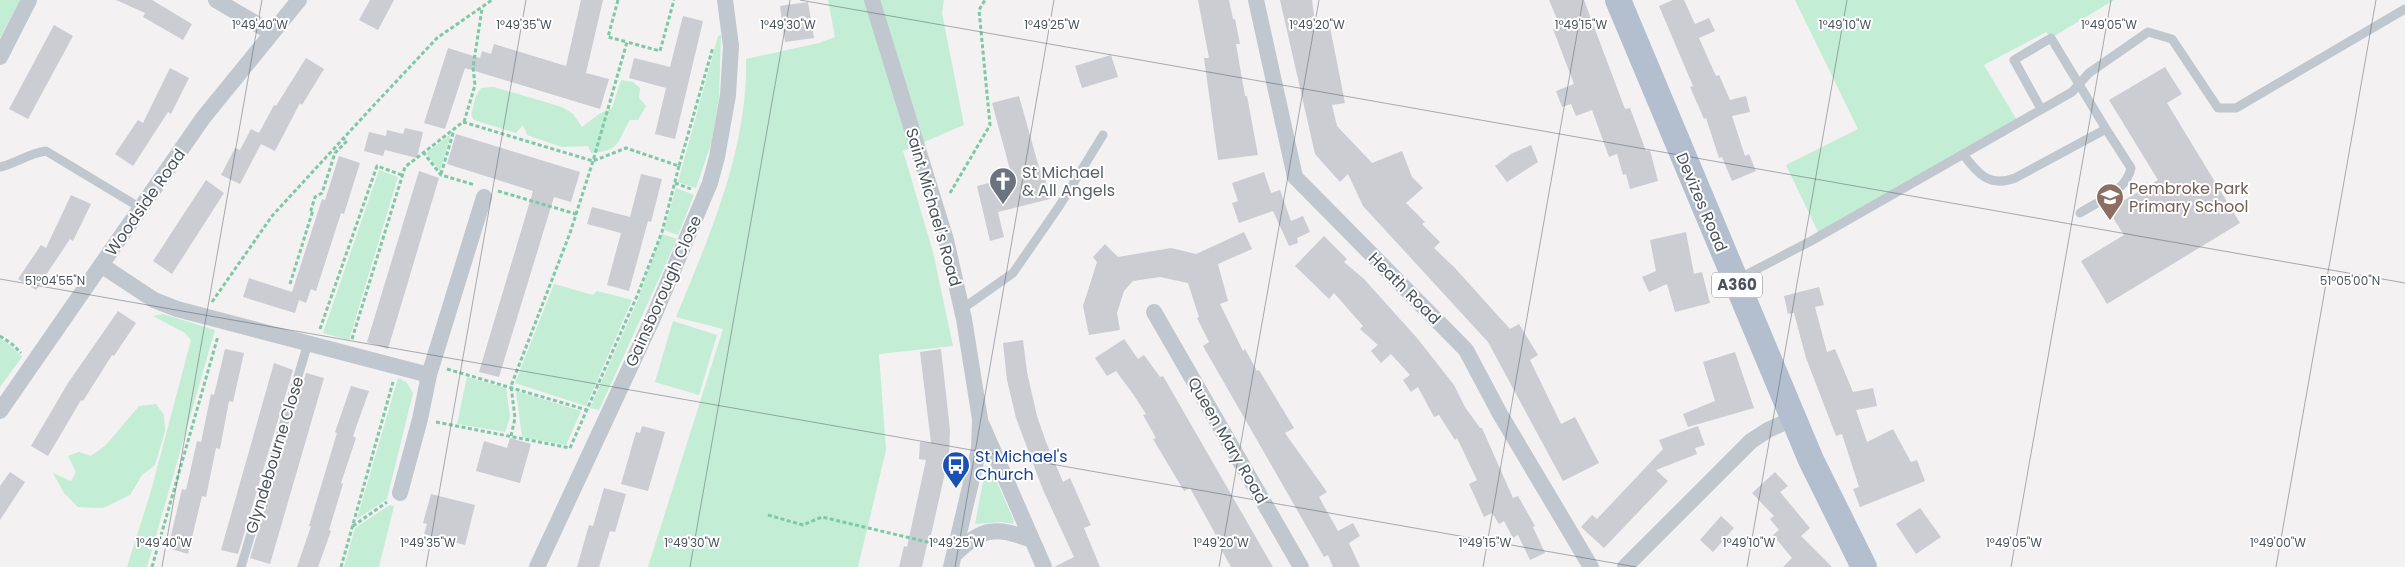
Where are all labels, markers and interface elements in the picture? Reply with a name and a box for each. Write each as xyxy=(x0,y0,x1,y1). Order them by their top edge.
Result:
text: 1°49'40"W xyxy=(232,16,288,33)
text: 1°49'35"W xyxy=(496,16,552,33)
text: 1°49'30"W xyxy=(760,16,816,33)
text: 1°49'25"W xyxy=(1024,16,1080,33)
text: 1°49'20"W xyxy=(1289,16,1345,33)
text: 1°49'15"W xyxy=(1555,16,1607,33)
text: 1°49'10"W xyxy=(1819,16,1871,33)
text: 1°49'05"W xyxy=(2081,16,2137,33)
street label: Saint Michael's Road xyxy=(900,125,967,289)
street label: Woodside Road xyxy=(100,144,191,260)
street label: Devizes Road xyxy=(1670,149,1733,255)
place label: St Michael & All Angels xyxy=(1022,161,1115,202)
church icon: St Michael & All Angels xyxy=(988,166,1018,205)
place label: Pembroke Park Primary School xyxy=(2129,177,2249,218)
school or university icon: Pembroke Park Primary School xyxy=(2095,182,2125,221)
street label: Gainsborough Close xyxy=(620,212,707,371)
street label: Heath Road xyxy=(1363,247,1446,330)
text: 51°04'55"N xyxy=(25,272,85,289)
road number: A360 xyxy=(1712,272,1762,298)
text: 51°05'00"N xyxy=(2320,272,2380,289)
street label: Queen Mary Road xyxy=(1182,373,1273,508)
street label: Glyndebourne Close xyxy=(240,374,309,536)
place label: St Michael's Church xyxy=(975,445,1068,486)
bus stop icon: St Michael's Church xyxy=(941,450,971,489)
text: 1°49'40"W xyxy=(136,534,192,551)
text: 1°49'35"W xyxy=(400,534,456,551)
text: 1°49'30"W xyxy=(664,534,720,551)
text: 1°49'25"W xyxy=(929,534,985,551)
text: 1°49'20"W xyxy=(1193,534,1249,551)
text: 1°49'15"W xyxy=(1459,534,1511,551)
text: 1°49'10"W xyxy=(1723,534,1775,551)
text: 1°49'05"W xyxy=(1986,534,2042,551)
text: 1°49'00"W xyxy=(2250,534,2306,551)

